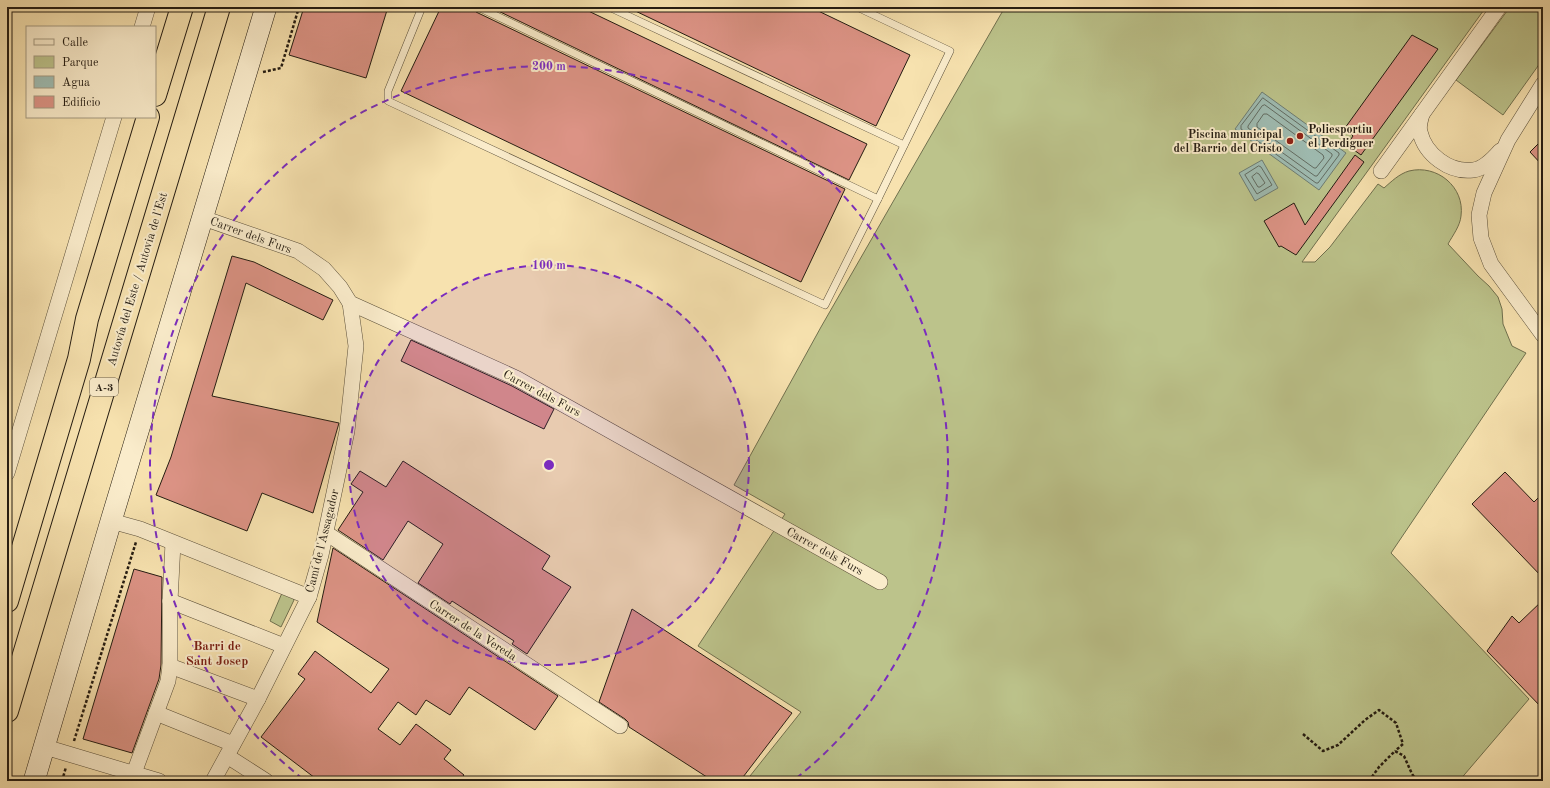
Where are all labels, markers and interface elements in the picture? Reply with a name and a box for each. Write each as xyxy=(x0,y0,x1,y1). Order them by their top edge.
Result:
legend xyxy=(26,26,156,118)
text: Calle xyxy=(62,37,88,49)
text: Parque xyxy=(62,57,99,69)
text: 200 m xyxy=(532,61,566,73)
text: Agua xyxy=(62,77,90,89)
text: Edificio xyxy=(62,97,101,109)
place label: Poliesportiu el Perdiguer xyxy=(1308,124,1374,150)
place label: Piscina municipal del Barrio del Cristo xyxy=(1173,129,1282,155)
marker: Poliesportiu el Perdiguer xyxy=(1295,131,1305,141)
marker: Piscina municipal del Barrio del Cristo xyxy=(1285,136,1295,146)
street label: Autovía del Este / Autovia de l'Est xyxy=(106,191,170,368)
street label: Carrer dels Furs xyxy=(208,216,293,256)
text: 100 m xyxy=(532,260,566,272)
street label: Carrer dels Furs xyxy=(501,368,582,419)
road number: A-3 xyxy=(90,378,118,396)
centre of rings xyxy=(542,458,556,472)
street label: Camí de l'Assagador xyxy=(304,488,342,594)
street label: Carrer dels Furs xyxy=(784,526,865,578)
street label: Carrer de la Vereda xyxy=(427,598,518,664)
district label: Barri de Sant Josep xyxy=(186,640,248,668)

